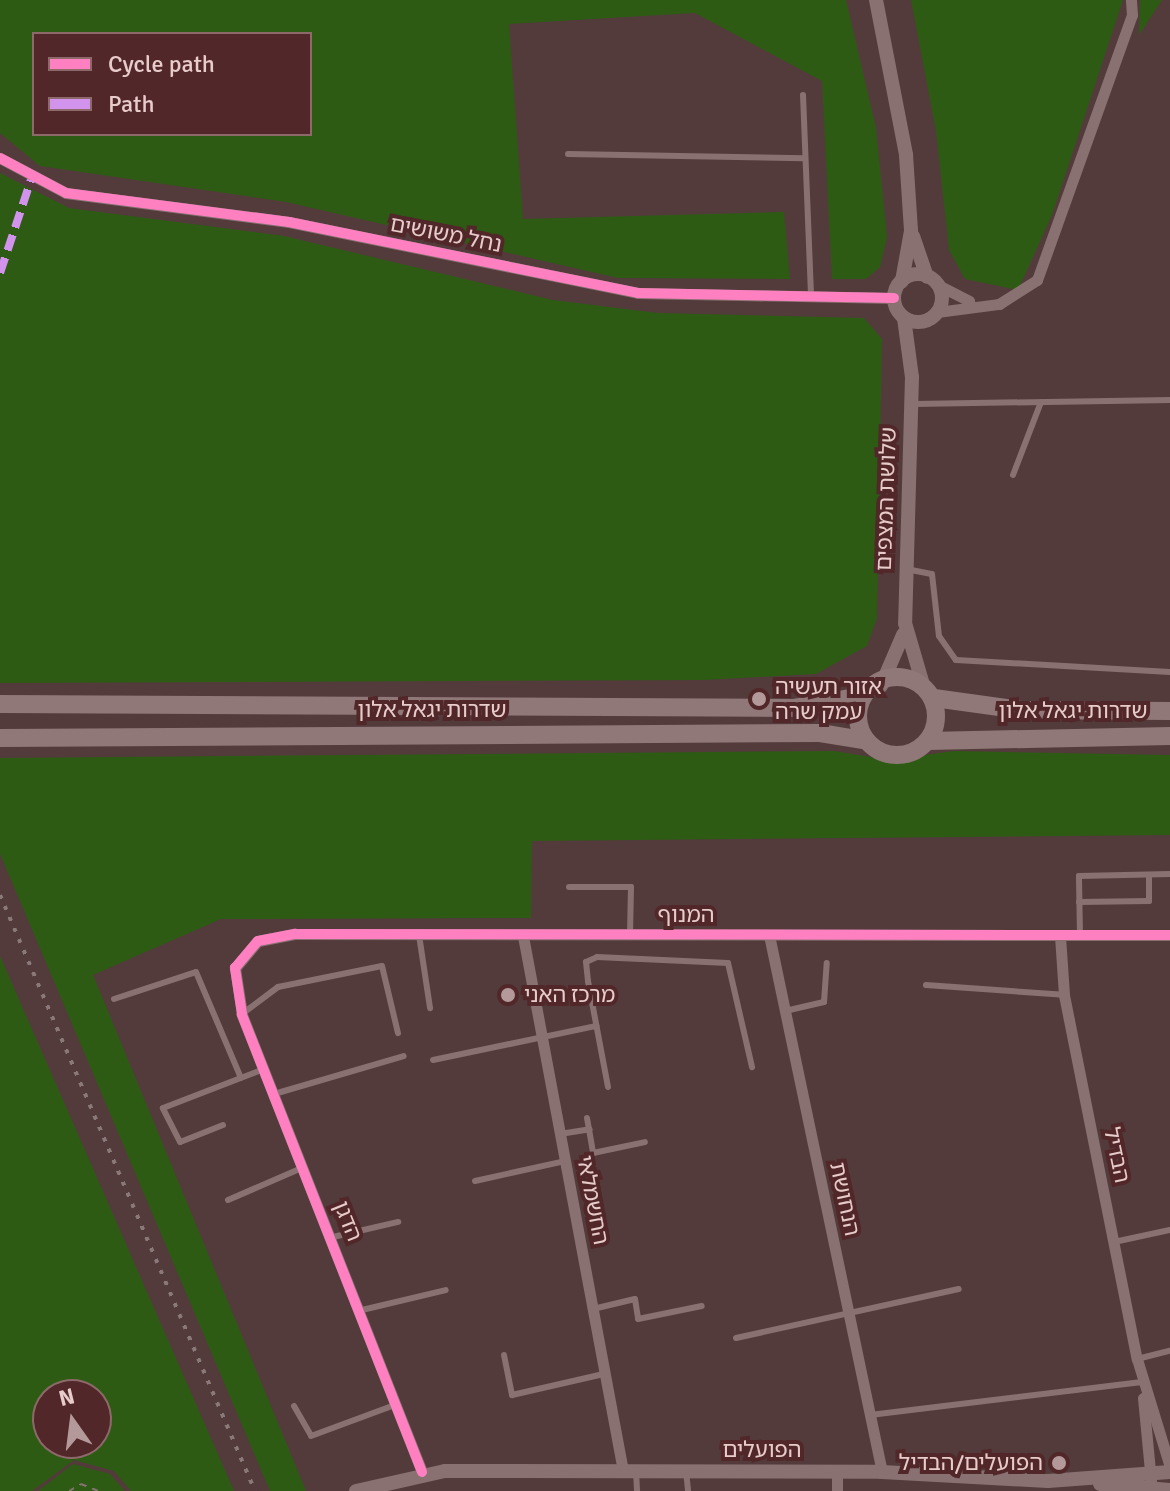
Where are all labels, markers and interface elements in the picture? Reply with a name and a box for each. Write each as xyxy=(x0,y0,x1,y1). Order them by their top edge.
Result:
legend xyxy=(32,32,312,136)
text: Cycle path xyxy=(108,49,215,79)
text: Path xyxy=(108,89,154,119)
street label: נחל משושים xyxy=(388,210,504,258)
street label: שלושת המצפים xyxy=(870,426,902,572)
place label: אזור תעשיה עמק שרה xyxy=(775,673,882,724)
marker: אזור תעשיה עמק שרה xyxy=(750,690,768,708)
street label: שדרות יגאל אלון xyxy=(357,697,507,723)
street label: שדרות יגאל אלון xyxy=(998,698,1148,724)
street label: המנוף xyxy=(658,902,714,928)
place label: מרכז האני xyxy=(524,982,615,1008)
marker: מרכז האני xyxy=(499,986,517,1004)
street label: הבדיל xyxy=(1098,1125,1136,1185)
street label: החשמלאי xyxy=(571,1153,615,1247)
street label: הנחושת xyxy=(824,1160,866,1238)
street label: הדגן xyxy=(328,1197,368,1245)
north arrow xyxy=(32,1379,112,1459)
text: N xyxy=(56,1382,77,1412)
street label: הפועלים xyxy=(722,1437,802,1463)
place label: הפועלים/הבדיל xyxy=(899,1450,1043,1476)
marker: הפועלים/הבדיל xyxy=(1050,1454,1068,1472)

